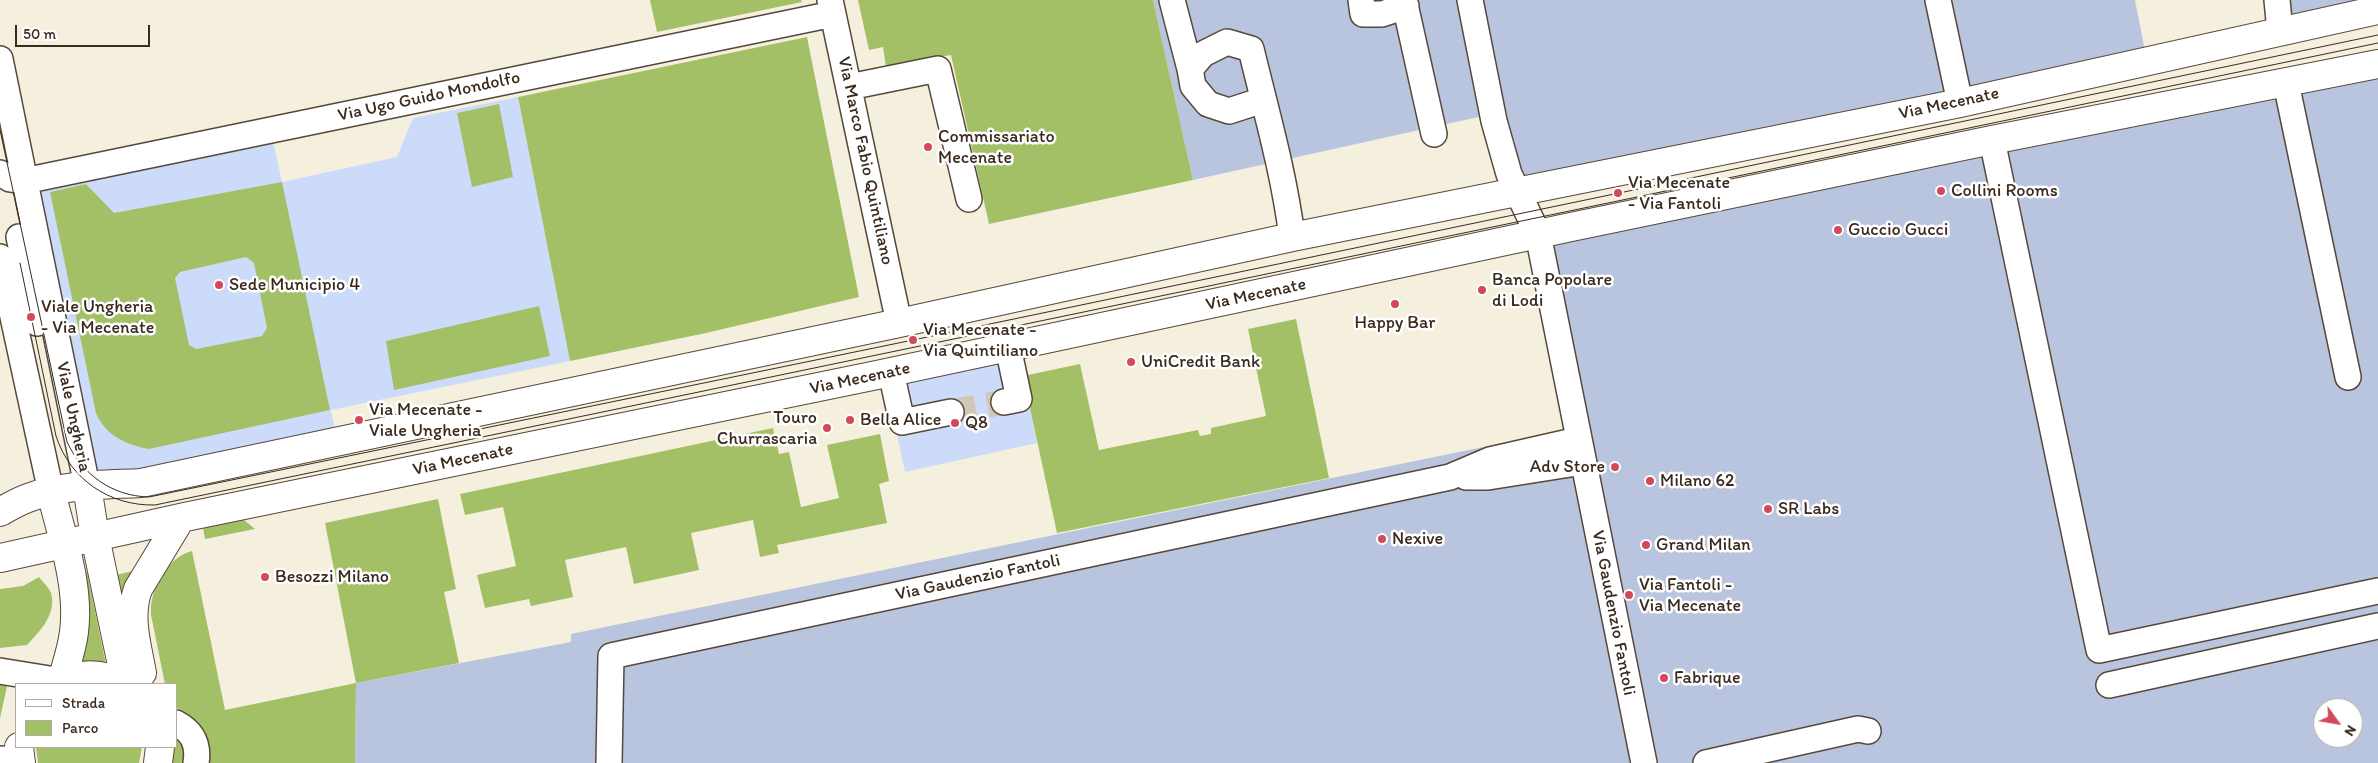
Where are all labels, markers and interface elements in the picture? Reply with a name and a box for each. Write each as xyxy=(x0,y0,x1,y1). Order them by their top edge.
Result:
scale bar xyxy=(18,15,152,47)
text: 50 m xyxy=(23,25,56,43)
street label: Via Marco Fabio Quintiliano xyxy=(832,55,898,267)
street label: Via Ugo Guido Mondolfo xyxy=(336,67,522,127)
street label: Via Mecenate xyxy=(1897,83,2001,125)
place label: Commissariato Mecenate xyxy=(938,126,1055,168)
marker: Commissariato Mecenate xyxy=(922,141,934,153)
place label: Via Mecenate - Via Fantoli xyxy=(1628,172,1730,214)
place label: Collini Rooms xyxy=(1951,180,2058,202)
marker: Collini Rooms xyxy=(1935,185,1947,197)
marker: Via Mecenate - Via Fantoli xyxy=(1612,187,1624,199)
place label: Guccio Gucci xyxy=(1848,219,1948,241)
marker: Guccio Gucci xyxy=(1832,224,1844,236)
place label: Banca Popolare di Lodi xyxy=(1492,269,1612,312)
place label: Sede Municipio 4 xyxy=(229,274,360,296)
street label: Via Mecenate xyxy=(1204,274,1308,316)
marker: Sede Municipio 4 xyxy=(213,279,225,291)
marker: Banca Popolare di Lodi xyxy=(1476,284,1488,296)
place label: Viale Ungheria - Via Mecenate xyxy=(41,296,154,338)
marker: Happy Bar xyxy=(1389,298,1401,310)
marker: Viale Ungheria - Via Mecenate xyxy=(25,311,37,323)
place label: Happy Bar xyxy=(1355,312,1435,334)
place label: Via Mecenate - Via Quintiliano xyxy=(923,319,1038,362)
marker: Via Mecenate - Via Quintiliano xyxy=(907,334,919,346)
place label: UniCredit Bank xyxy=(1141,351,1260,373)
marker: UniCredit Bank xyxy=(1125,356,1137,368)
street label: Via Mecenate xyxy=(808,358,912,400)
street label: Viale Ungheria xyxy=(51,360,95,474)
place label: Via Mecenate - Viale Ungheria xyxy=(369,399,482,442)
place label: Touro Churrascaria xyxy=(717,407,817,449)
place label: Bella Alice xyxy=(860,409,941,431)
place label: Q8 xyxy=(965,412,988,434)
marker: Via Mecenate - Viale Ungheria xyxy=(353,414,365,426)
marker: Bella Alice xyxy=(844,414,856,426)
marker: Q8 xyxy=(949,417,961,429)
marker: Touro Churrascaria xyxy=(821,422,833,434)
street label: Via Mecenate xyxy=(411,439,515,481)
place label: Adv Store xyxy=(1530,456,1605,478)
marker: Adv Store xyxy=(1609,461,1621,473)
place label: Milano 62 xyxy=(1660,470,1734,492)
marker: Milano 62 xyxy=(1644,475,1656,487)
place label: SR Labs xyxy=(1778,498,1839,520)
marker: SR Labs xyxy=(1762,503,1774,515)
place label: Nexive xyxy=(1392,528,1443,550)
street label: Via Gaudenzio Fantoli xyxy=(1586,529,1640,697)
marker: Nexive xyxy=(1376,533,1388,545)
place label: Grand Milan xyxy=(1656,534,1751,556)
marker: Grand Milan xyxy=(1640,539,1652,551)
street label: Via Gaudenzio Fantoli xyxy=(894,550,1062,606)
place label: Besozzi Milano xyxy=(275,566,389,588)
marker: Besozzi Milano xyxy=(259,571,271,583)
place label: Via Fantoli - Via Mecenate xyxy=(1639,574,1741,616)
marker: Via Fantoli - Via Mecenate xyxy=(1623,589,1635,601)
place label: Fabrique xyxy=(1674,667,1741,689)
marker: Fabrique xyxy=(1658,672,1670,684)
legend xyxy=(15,683,178,748)
text: Strada xyxy=(62,694,105,712)
north arrow xyxy=(2313,698,2363,748)
text: Parco xyxy=(62,719,98,737)
text: N xyxy=(2341,722,2360,739)

